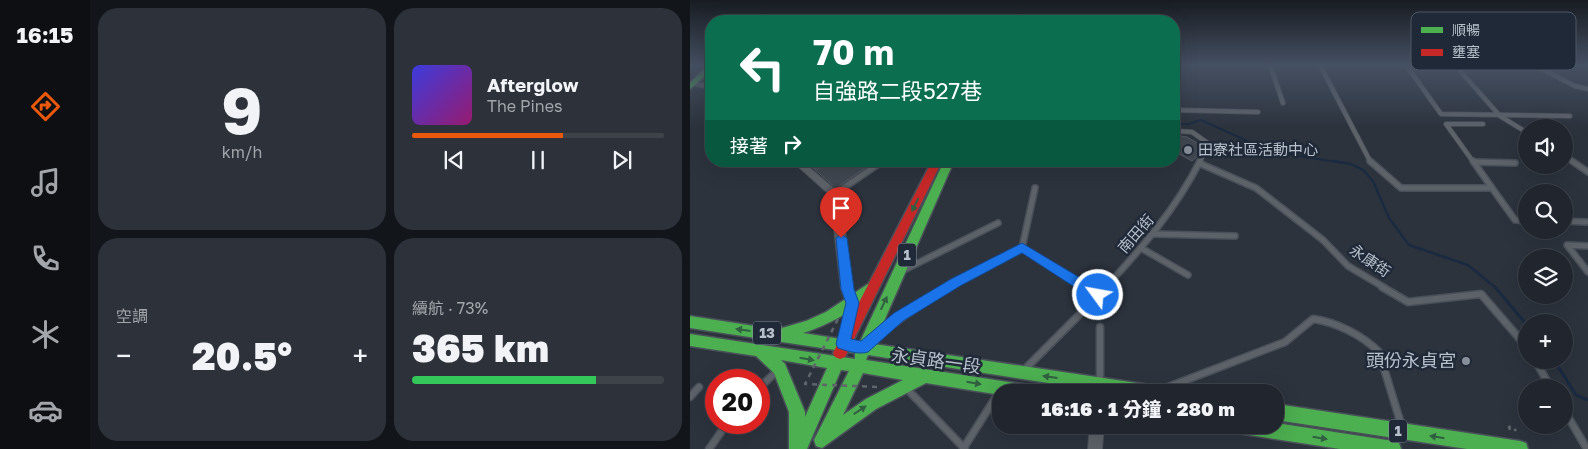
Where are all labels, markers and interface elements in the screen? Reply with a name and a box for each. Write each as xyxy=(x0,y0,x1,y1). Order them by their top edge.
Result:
legend xyxy=(1411,12,1576,70)
text: 16:15 xyxy=(16,21,74,48)
text: 順暢 xyxy=(1452,21,1480,38)
text: 70 m xyxy=(813,31,894,73)
icon: left xyxy=(730,35,795,100)
text: 壅塞 xyxy=(1452,43,1480,60)
text: 9 xyxy=(221,70,263,148)
text: Afterglow xyxy=(487,73,578,96)
text: 自強路二段527巷 xyxy=(813,77,982,104)
icon: directions xyxy=(28,89,63,124)
text: The Pines xyxy=(487,96,562,116)
map controls xyxy=(1518,119,1573,434)
button: sound xyxy=(1518,119,1573,174)
icon: right xyxy=(778,130,806,158)
text: 接著 xyxy=(730,134,768,157)
place label: 田寮社區活動中心 xyxy=(1198,140,1318,158)
text: km/h xyxy=(222,142,262,162)
marker: 田寮社區活動中心 xyxy=(1182,144,1194,156)
icon: previous xyxy=(440,146,468,174)
icon: pause xyxy=(524,146,552,174)
icon: next xyxy=(608,146,636,174)
icon: music xyxy=(28,165,63,200)
button: search xyxy=(1518,184,1573,239)
pin xyxy=(820,187,862,238)
icon: arrive xyxy=(827,194,855,222)
one-way arrow xyxy=(911,198,919,212)
street label: 南田街 xyxy=(1114,210,1157,256)
street label: 永康街 xyxy=(1347,240,1394,280)
icon: phone xyxy=(28,241,63,276)
road number: 1 xyxy=(898,244,916,266)
button: layers xyxy=(1518,249,1573,304)
position arrow xyxy=(1071,268,1123,320)
one-way arrow xyxy=(880,296,888,310)
text: 續航 · 73% xyxy=(412,298,488,318)
text: 空調 xyxy=(116,306,148,326)
button: + xyxy=(1518,314,1573,369)
icon: climate xyxy=(28,317,63,352)
road number: 13 xyxy=(753,322,781,344)
text: 365 km xyxy=(412,325,549,370)
one-way arrow xyxy=(735,325,751,333)
text: 20.5° xyxy=(192,333,292,378)
text: − xyxy=(116,339,131,372)
text: + xyxy=(353,339,368,372)
street label: 永貞路一段 xyxy=(890,343,982,377)
place label: 頭份永貞宮 xyxy=(1366,349,1456,371)
marker: 頭份永貞宮 xyxy=(1460,355,1472,367)
one-way arrow xyxy=(800,356,816,364)
speed limit sign: 20 xyxy=(705,369,770,434)
one-way arrow xyxy=(1042,373,1058,381)
button: − xyxy=(1518,379,1573,434)
one-way arrow xyxy=(966,380,982,388)
icon: car xyxy=(28,393,63,428)
text: 16:16 · 1 分鐘 · 280 m xyxy=(1041,397,1235,420)
one-way arrow xyxy=(854,405,867,415)
road number: 1 xyxy=(1389,420,1407,442)
one-way arrow xyxy=(1429,432,1445,440)
one-way arrow xyxy=(1312,434,1328,442)

